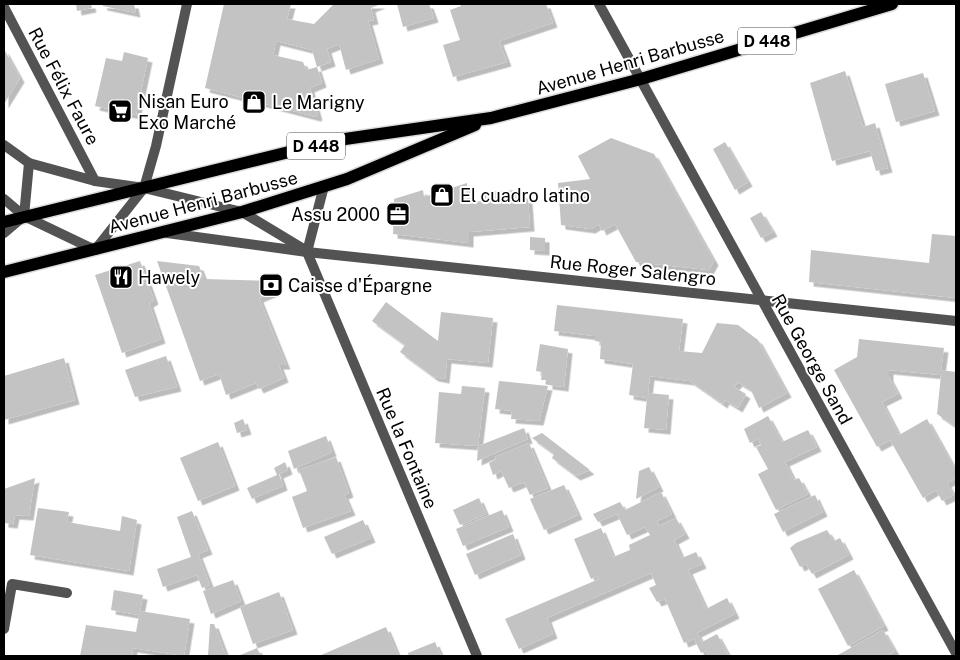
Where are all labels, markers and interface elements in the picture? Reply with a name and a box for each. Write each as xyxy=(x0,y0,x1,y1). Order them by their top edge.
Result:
street label: Rue Félix Faure xyxy=(24,24,104,148)
street label: Avenue Henri Barbusse xyxy=(533,25,727,99)
road number: D 448 xyxy=(738,27,796,54)
shop icon: Le Marigny xyxy=(241,89,267,115)
place label: Nisan Euro Exo Marché xyxy=(138,91,236,133)
place label: Le Marigny xyxy=(272,92,365,113)
supermarket icon: Nisan Euro Exo Marché xyxy=(107,98,133,124)
road number: D 448 xyxy=(287,132,345,160)
street label: Avenue Henri Barbusse xyxy=(106,167,300,237)
shop icon: El cuadro latino xyxy=(429,182,455,208)
place label: El cuadro latino xyxy=(460,185,590,206)
office icon: Assu 2000 xyxy=(385,201,411,227)
place label: Assu 2000 xyxy=(291,204,380,225)
street label: Rue Roger Salengro xyxy=(549,251,717,289)
restaurant icon: Hawely xyxy=(108,264,134,290)
place label: Hawely xyxy=(138,267,201,288)
bank icon: Caisse d'Épargne xyxy=(258,272,284,298)
place label: Caisse d'Épargne xyxy=(288,274,432,296)
street label: Rue George Sand xyxy=(768,290,856,428)
street label: Rue la Fontaine xyxy=(372,384,442,512)

